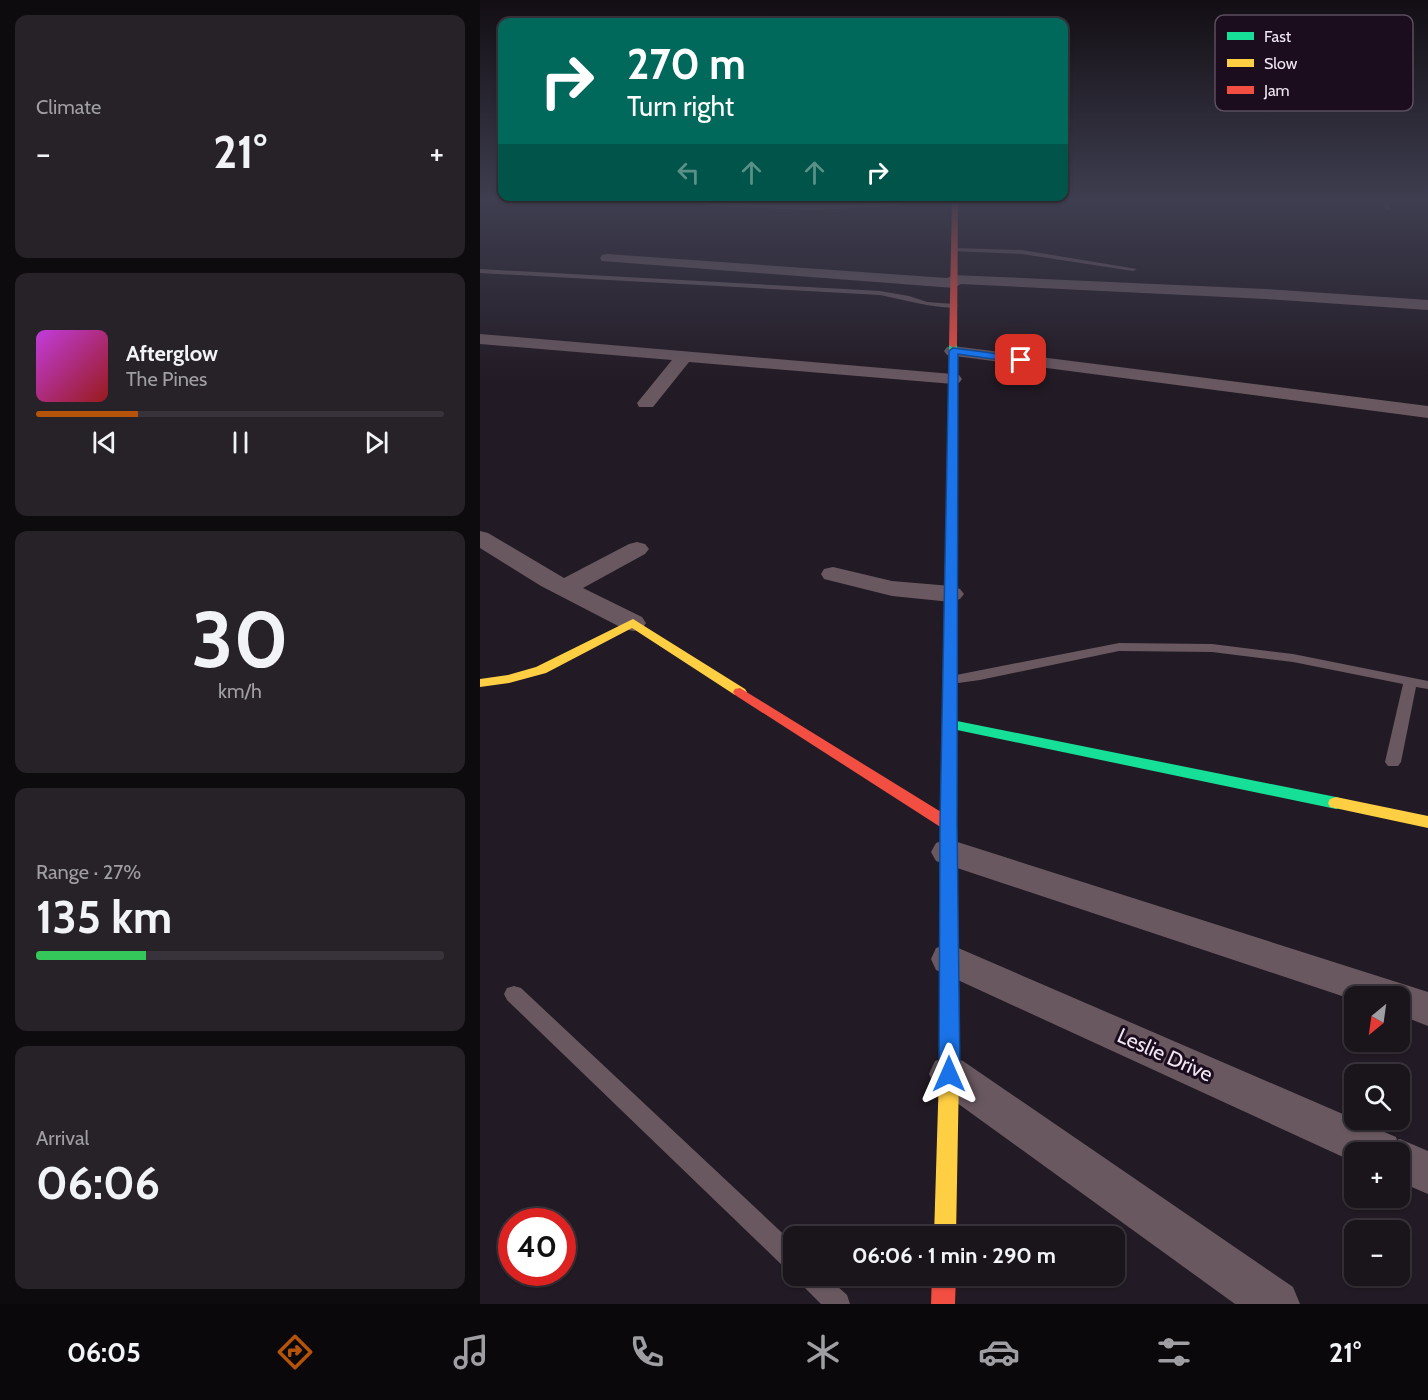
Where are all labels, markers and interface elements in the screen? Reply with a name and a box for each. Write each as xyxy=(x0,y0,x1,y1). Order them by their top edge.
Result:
legend xyxy=(1215,15,1413,111)
text: Fast xyxy=(1264,27,1292,46)
text: 270 m xyxy=(627,38,746,90)
icon: right xyxy=(528,42,606,120)
text: Slow xyxy=(1264,54,1298,73)
text: Jam xyxy=(1263,81,1290,100)
text: Turn right xyxy=(627,90,734,123)
text: Climate xyxy=(36,95,101,119)
text: 21° xyxy=(213,125,267,179)
text: − xyxy=(36,133,51,173)
text: + xyxy=(429,133,444,173)
icon: left xyxy=(672,156,705,189)
icon: ahead xyxy=(735,156,768,189)
icon: ahead xyxy=(798,156,831,189)
icon: right xyxy=(861,156,894,189)
pin xyxy=(995,334,1046,385)
text: Afterglow xyxy=(126,340,218,367)
icon: arrive xyxy=(1004,343,1037,376)
text: The Pines xyxy=(126,367,207,391)
icon: previous xyxy=(88,426,121,459)
icon: pause xyxy=(224,426,257,459)
icon: next xyxy=(360,426,393,459)
text: 30 xyxy=(191,592,289,687)
text: km/h xyxy=(218,679,262,703)
text: Range · 27% xyxy=(36,860,141,884)
text: 135 km xyxy=(36,890,172,944)
north arrow xyxy=(1344,986,1410,1052)
map controls xyxy=(1344,986,1410,1286)
street label: Leslie Drive xyxy=(1114,1022,1217,1087)
position arrow xyxy=(917,1042,981,1106)
button: search xyxy=(1344,1064,1410,1130)
text: Arrival xyxy=(36,1126,89,1150)
button: + xyxy=(1344,1142,1410,1208)
text: 06:06 xyxy=(36,1156,160,1210)
speed limit sign: 40 xyxy=(498,1208,576,1286)
button: − xyxy=(1344,1220,1410,1286)
text: 06:06 · 1 min · 290 m xyxy=(852,1242,1056,1269)
icon: directions xyxy=(274,1331,316,1373)
icon: music xyxy=(450,1331,492,1373)
icon: phone xyxy=(626,1331,668,1373)
icon: climate xyxy=(802,1331,844,1373)
icon: car xyxy=(978,1331,1020,1373)
icon: filters xyxy=(1153,1331,1195,1373)
text: 06:05 xyxy=(67,1336,141,1369)
text: 21° xyxy=(1329,1336,1361,1369)

